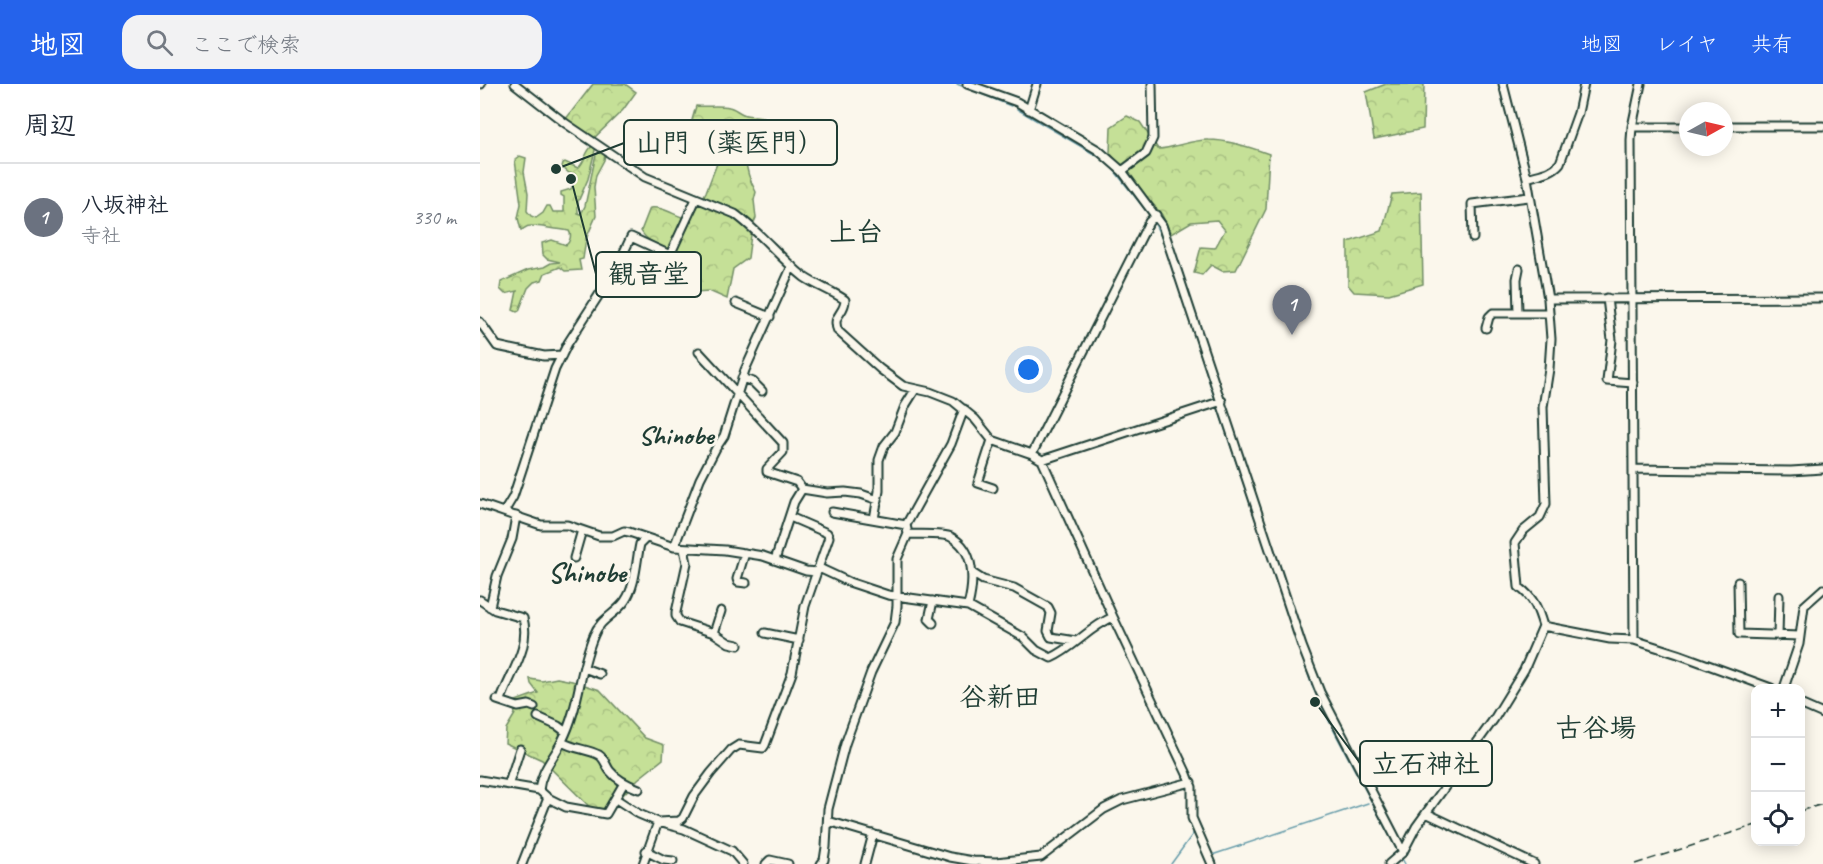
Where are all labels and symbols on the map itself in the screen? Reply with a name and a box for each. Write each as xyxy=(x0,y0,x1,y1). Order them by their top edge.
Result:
north arrow xyxy=(1679,102,1733,156)
callout: 山門（薬医門） xyxy=(624,120,837,165)
text: 山門（薬医門） xyxy=(636,126,825,160)
district label: 上台 xyxy=(829,215,883,249)
callout: 観音堂 xyxy=(596,252,701,297)
text: 観音堂 xyxy=(609,257,690,291)
pin: 1 xyxy=(1272,286,1312,335)
your location xyxy=(1014,355,1043,384)
district label: Shinobe xyxy=(638,418,716,452)
district label: Shinobe xyxy=(548,555,629,590)
district label: 谷新田 xyxy=(960,680,1041,714)
district label: 古谷場 xyxy=(1556,711,1637,745)
callout: 立石神社 xyxy=(1360,741,1492,786)
text: 立石神社 xyxy=(1372,747,1480,781)

